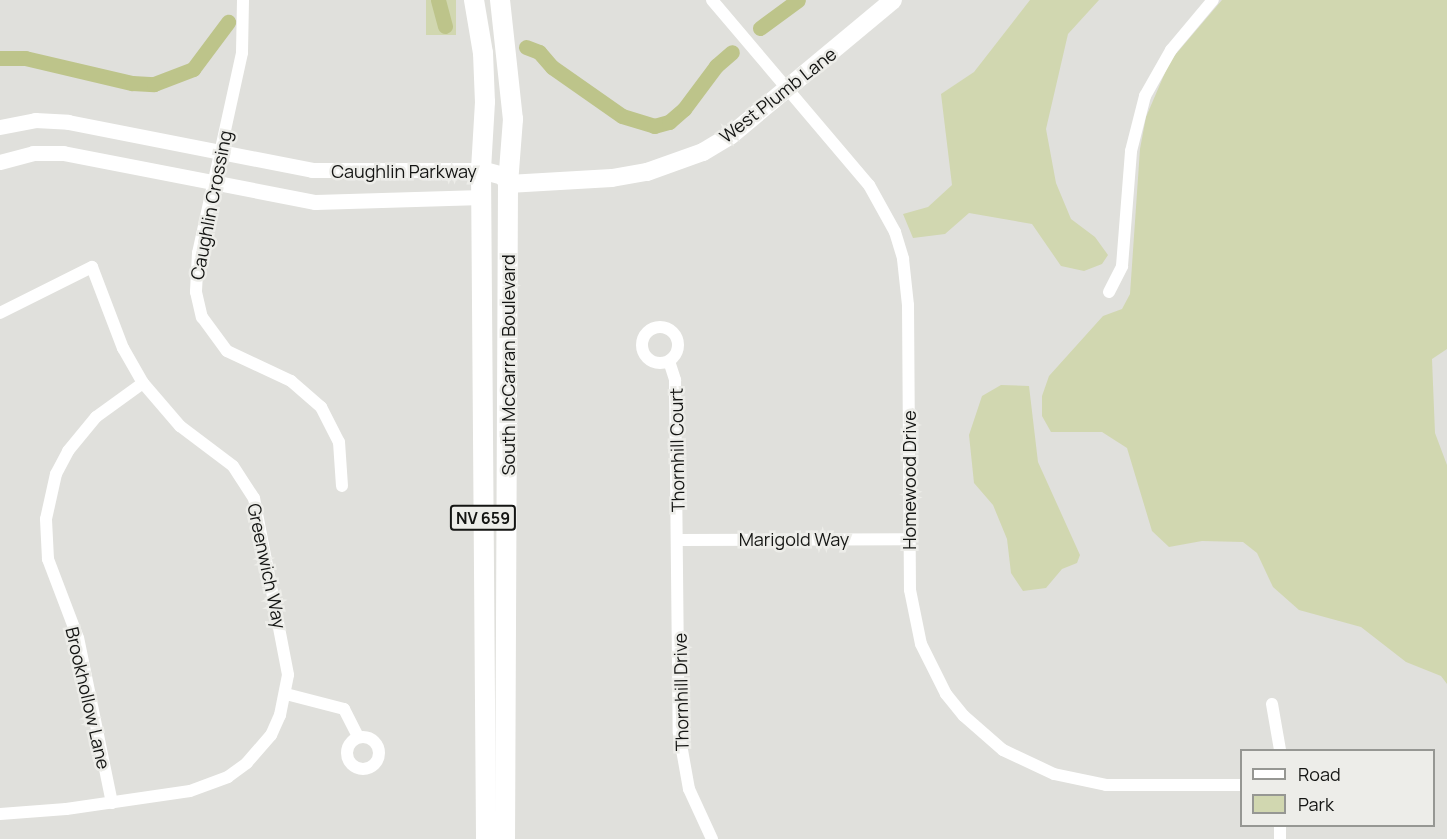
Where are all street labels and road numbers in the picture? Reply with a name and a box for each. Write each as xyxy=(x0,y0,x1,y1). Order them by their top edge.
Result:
street label: West Plumb Lane xyxy=(715,43,841,147)
street label: Caughlin Crossing xyxy=(186,128,236,282)
street label: Caughlin Parkway xyxy=(331,160,477,182)
street label: South McCarran Boulevard xyxy=(497,254,519,476)
street label: Thornhill Court xyxy=(665,388,689,512)
street label: Homewood Drive xyxy=(898,410,920,550)
street label: Greenwich Way xyxy=(243,501,291,631)
road number: NV 659 xyxy=(448,505,518,531)
street label: Marigold Way xyxy=(739,528,849,550)
street label: Brookhollow Lane xyxy=(61,625,115,771)
street label: Thornhill Drive xyxy=(669,633,693,751)

